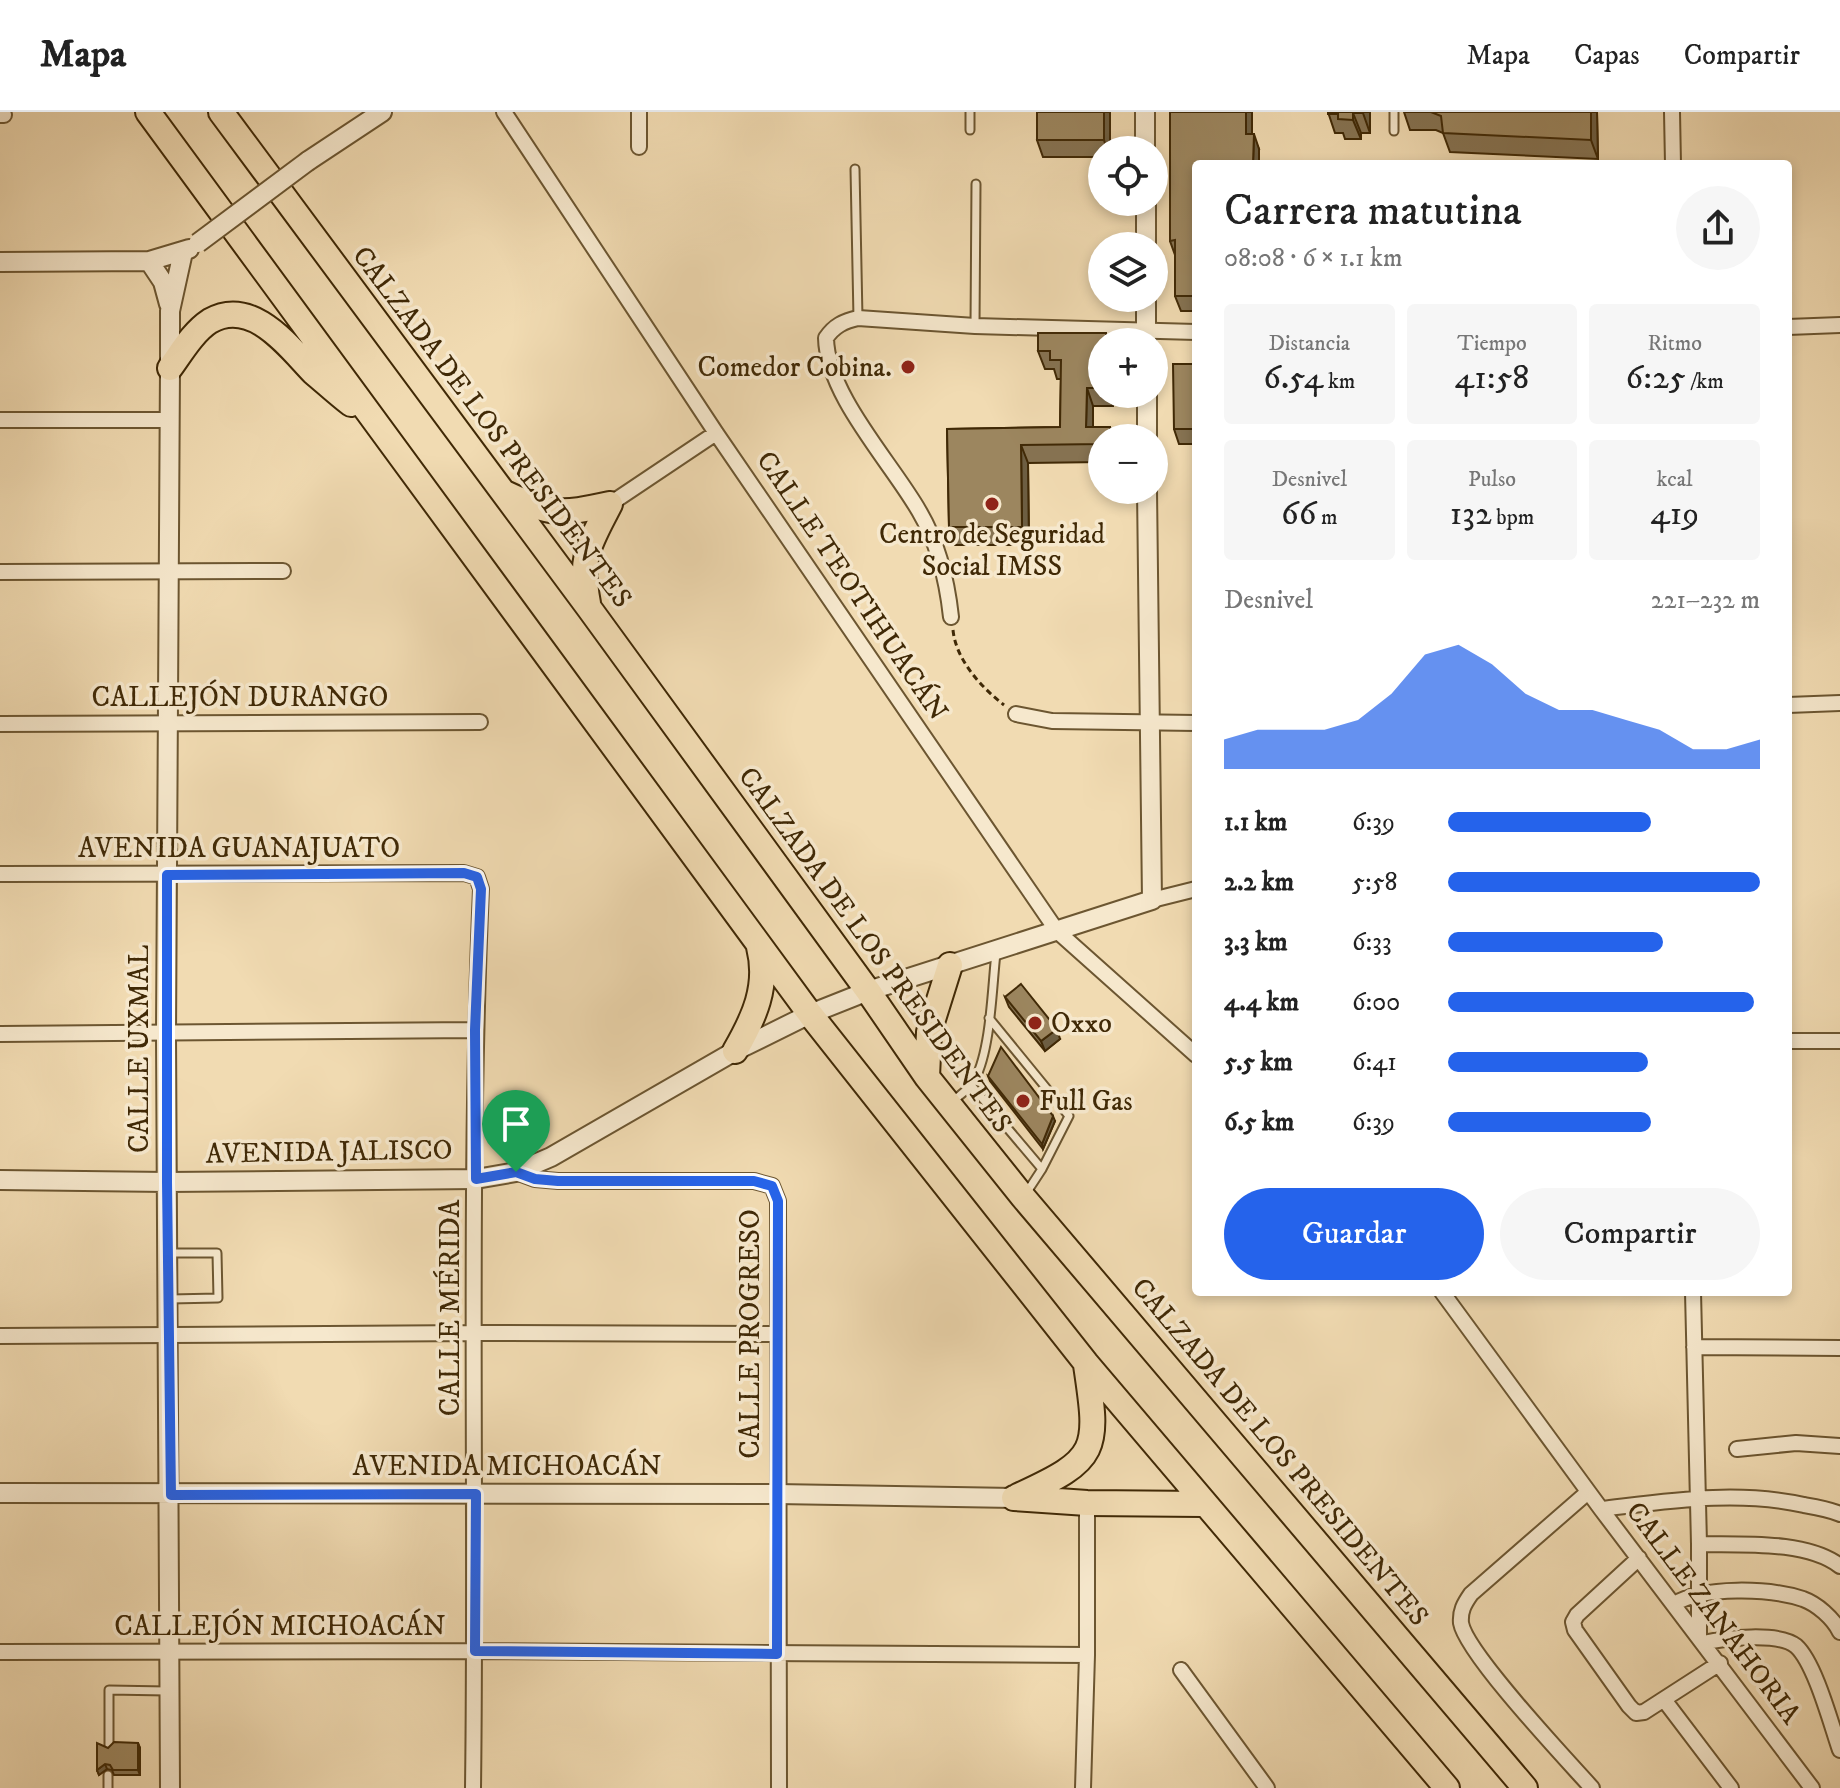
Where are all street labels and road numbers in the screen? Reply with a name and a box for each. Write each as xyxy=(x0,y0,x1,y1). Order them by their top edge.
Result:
street label: CALZADA DE LOS PRESIDENTES xyxy=(344,239,640,615)
street label: CALLE TEOTIHUACÁN xyxy=(749,444,956,728)
street label: CALLEJÓN DURANGO xyxy=(92,679,388,715)
street label: CALZADA DE LOS PRESIDENTES xyxy=(730,760,1020,1140)
street label: AVENIDA GUANAJUATO xyxy=(78,831,400,866)
street label: CALLE UXMAL xyxy=(122,945,157,1153)
street label: AVENIDA JALISCO xyxy=(205,1132,453,1172)
street label: CALLE MÉRIDA xyxy=(433,1199,468,1416)
street label: CALLE PROGRESO xyxy=(733,1209,768,1459)
street label: CALZADA DE LOS PRESIDENTES xyxy=(1124,1271,1436,1633)
street label: AVENIDA MICHOACÁN xyxy=(353,1448,661,1484)
street label: CALLE ZANAHORIA xyxy=(1618,1495,1809,1732)
street label: CALLEJÓN MICHOACÁN xyxy=(114,1608,446,1644)

